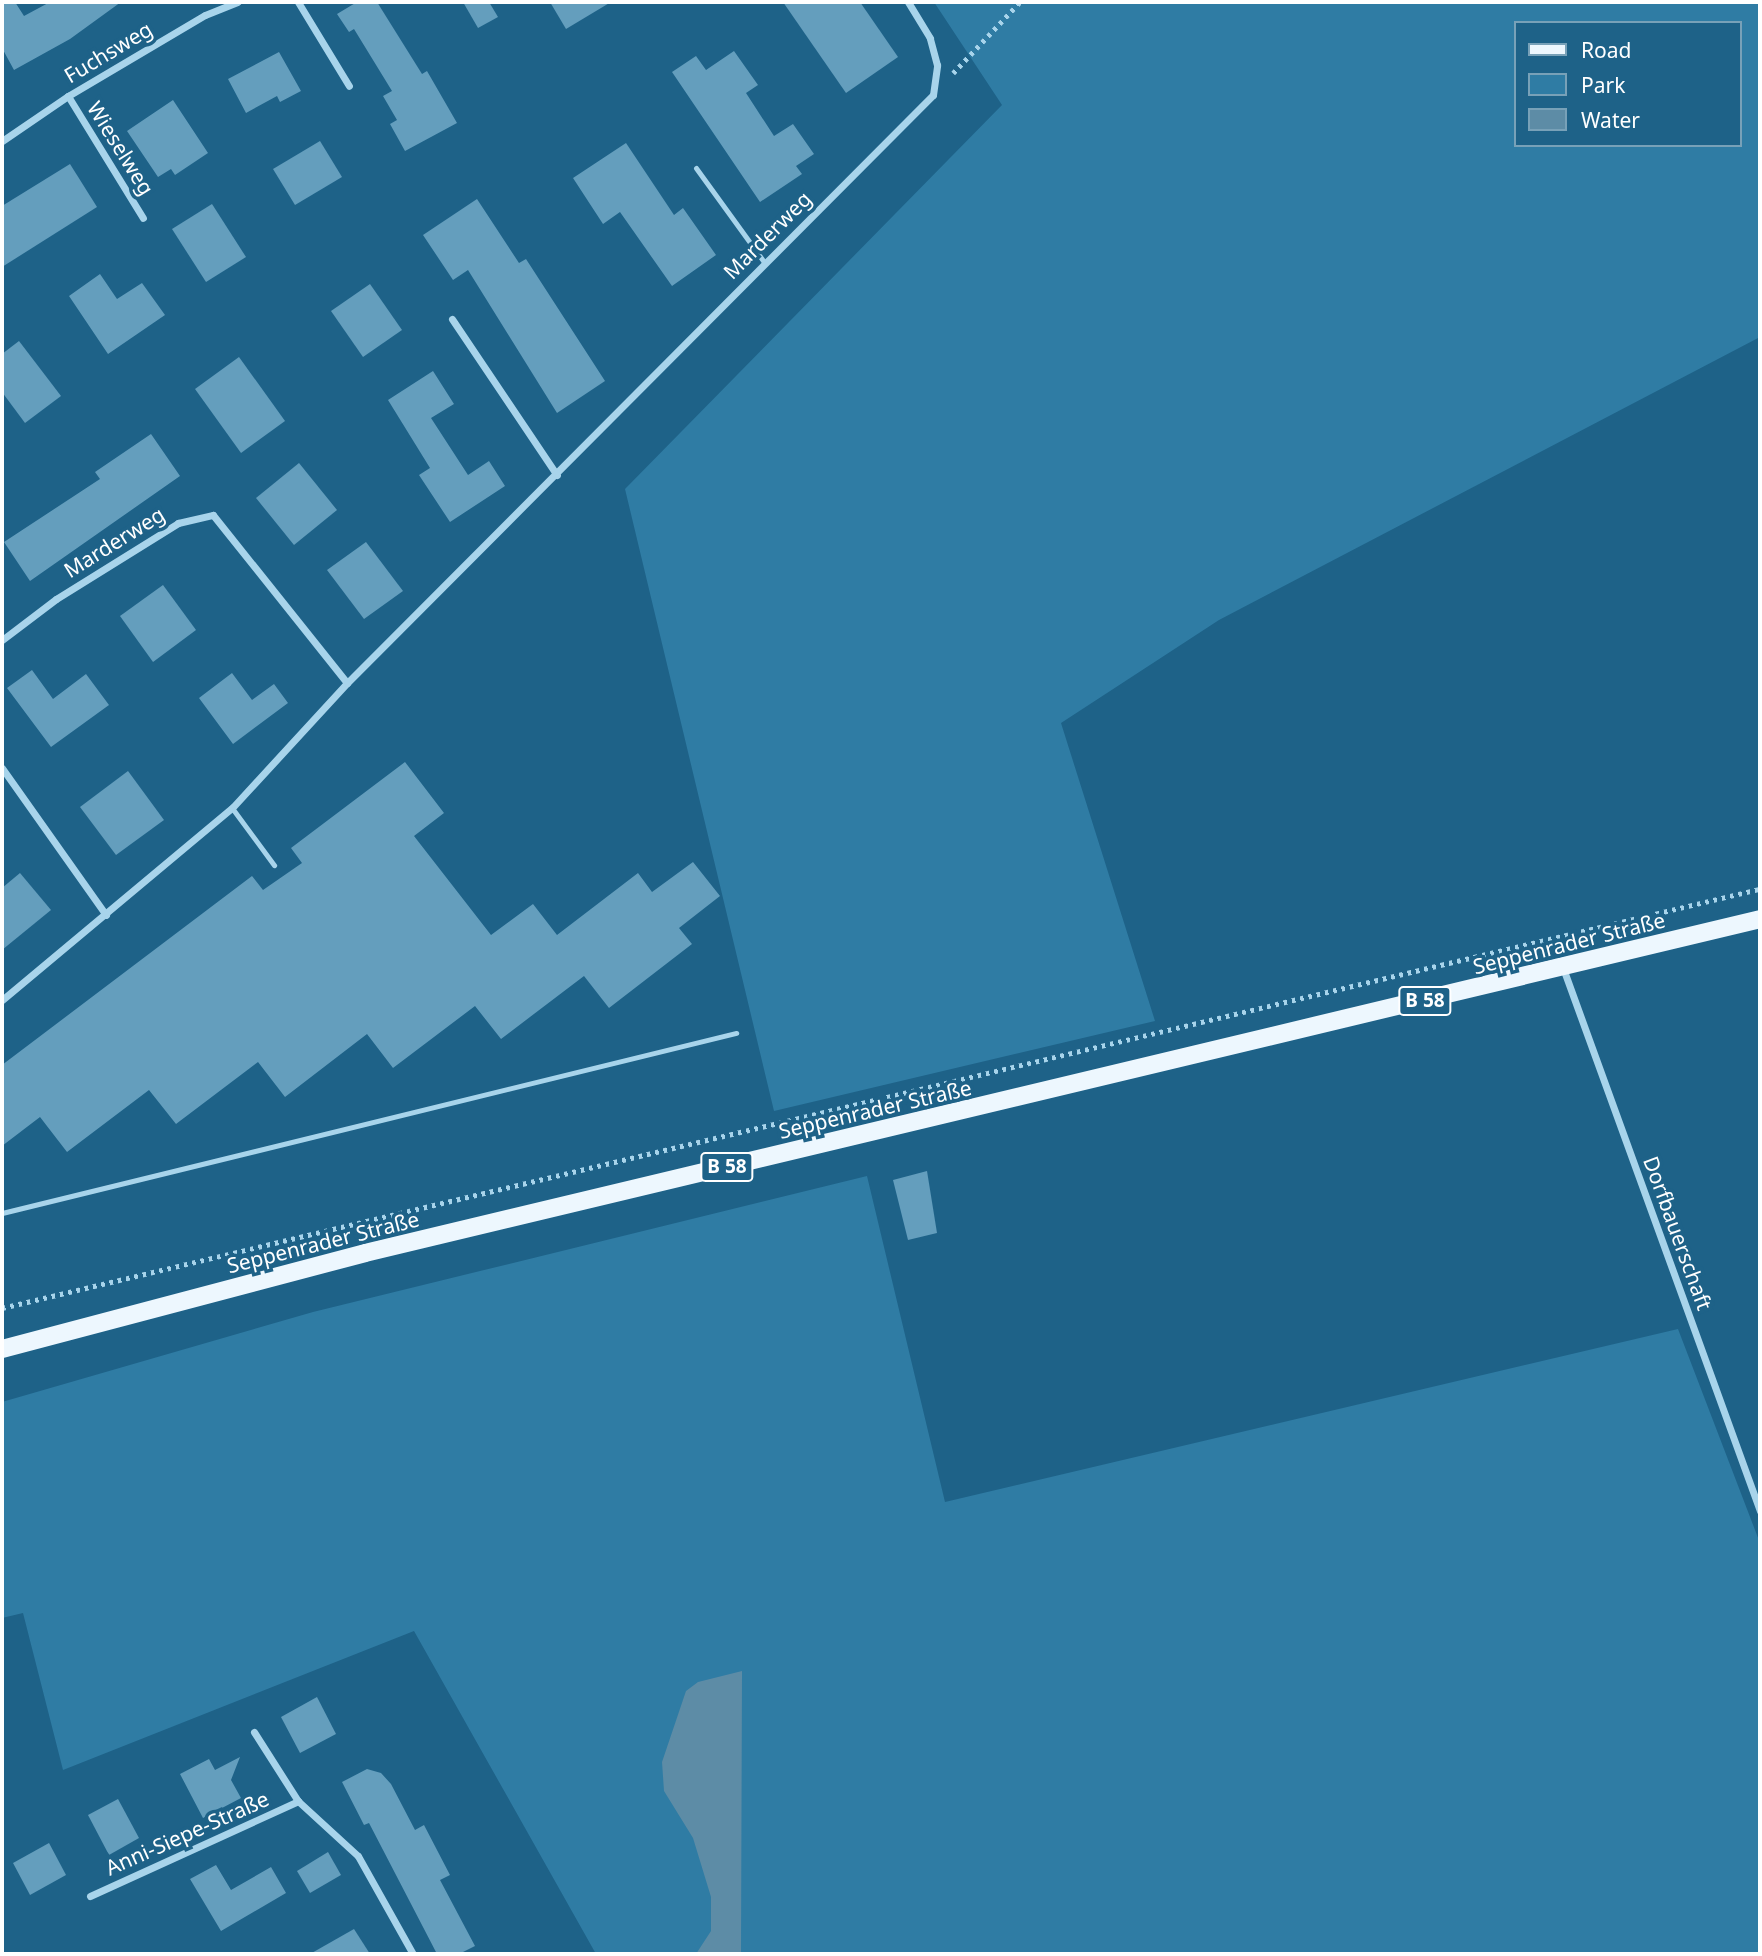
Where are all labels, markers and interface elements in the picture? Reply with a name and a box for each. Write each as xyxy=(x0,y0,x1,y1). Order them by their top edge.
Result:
street label: Fuchsweg xyxy=(59,16,157,88)
legend xyxy=(1514,21,1741,147)
text: Road xyxy=(1581,36,1631,64)
text: Park xyxy=(1581,71,1625,99)
street label: Wieselweg xyxy=(82,97,160,199)
text: Water xyxy=(1581,106,1640,134)
street label: Marderweg xyxy=(718,186,816,284)
street label: Marderweg xyxy=(59,501,169,583)
street label: Seppenrader Straße xyxy=(1470,907,1668,979)
road number: B 58 xyxy=(1397,986,1453,1016)
street label: Seppenrader Straße xyxy=(776,1075,974,1143)
road number: B 58 xyxy=(699,1152,755,1182)
street label: Dorfbauerschaft xyxy=(1638,1153,1718,1313)
street label: Seppenrader Straße xyxy=(224,1206,422,1278)
street label: Anni-Siepe-Straße xyxy=(101,1786,273,1880)

